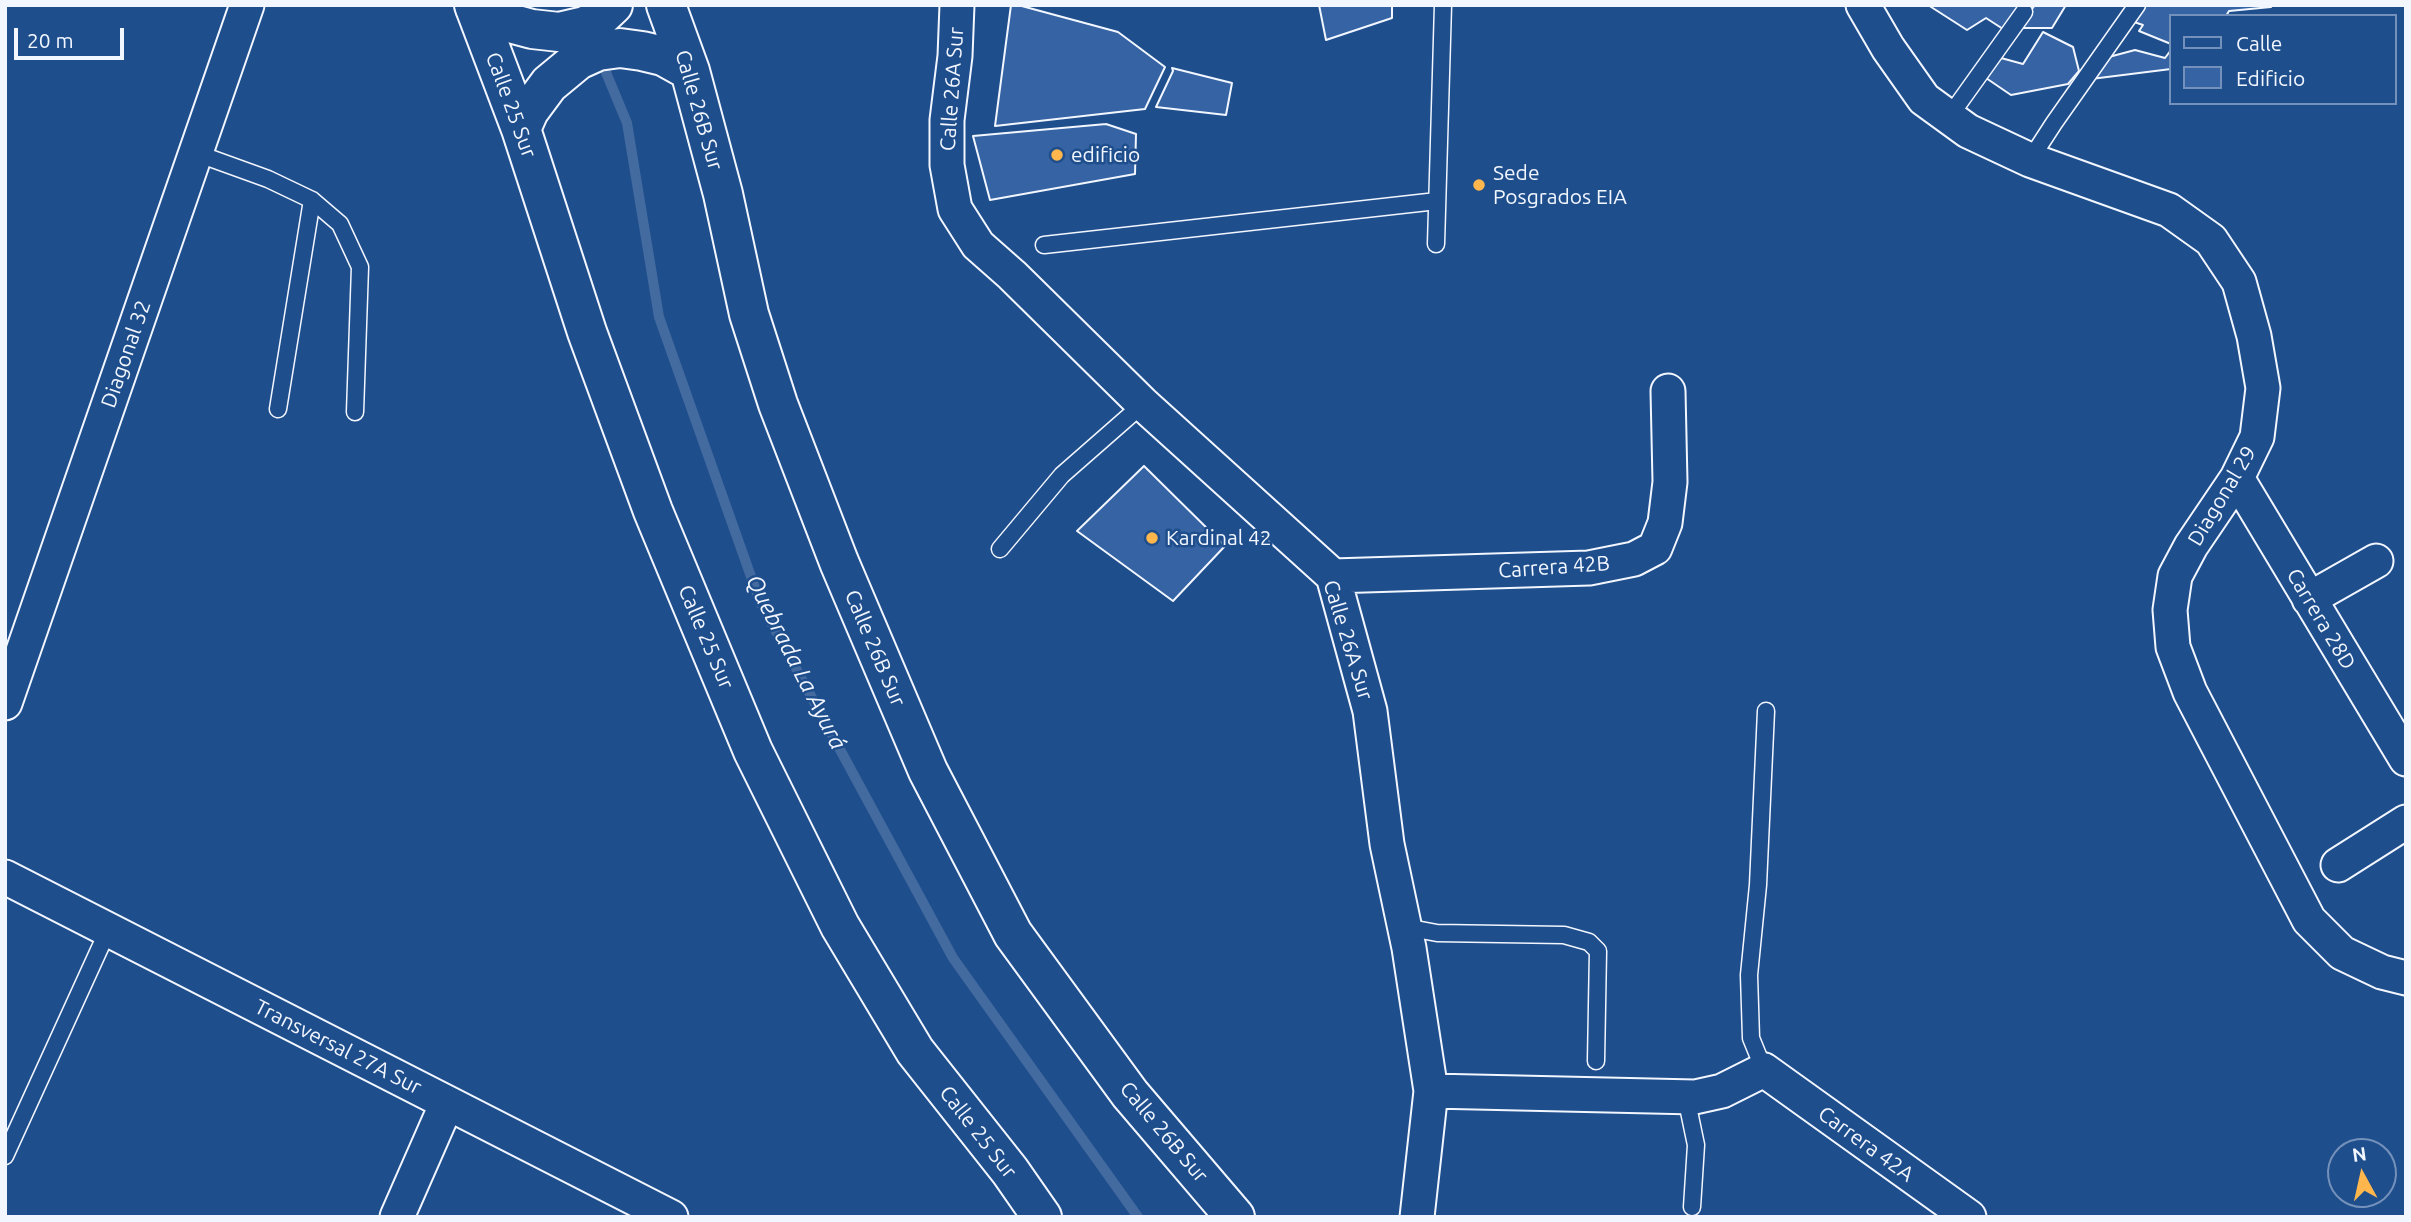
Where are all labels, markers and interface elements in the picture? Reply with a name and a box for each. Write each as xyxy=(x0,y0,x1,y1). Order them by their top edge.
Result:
scale bar xyxy=(18,14,128,58)
legend xyxy=(2170,14,2397,105)
street label: Calle 26A Sur xyxy=(935,26,969,152)
text: 20 m xyxy=(27,28,74,52)
text: Calle xyxy=(2236,31,2282,55)
street label: Calle 26B Sur xyxy=(670,47,728,173)
street label: Calle 25 Sur xyxy=(480,49,542,161)
text: Edificio xyxy=(2236,66,2305,90)
place label: edificio xyxy=(1071,142,1140,168)
marker: edificio xyxy=(1049,147,1065,163)
place label: Sede Posgrados EIA xyxy=(1493,160,1627,210)
marker: Sede Posgrados EIA xyxy=(1471,177,1487,193)
street label: Diagonal 32 xyxy=(96,297,156,411)
street label: Diagonal 29 xyxy=(2182,442,2262,550)
place label: Kardinal 42 xyxy=(1166,525,1272,551)
marker: Kardinal 42 xyxy=(1144,530,1160,546)
street label: Carrera 42B xyxy=(1497,551,1611,583)
street label: Carrera 28D xyxy=(2281,564,2361,674)
water label: Quebrada La Ayurá xyxy=(740,570,852,754)
street label: Calle 26A Sur xyxy=(1318,577,1378,703)
street label: Calle 25 Sur xyxy=(673,581,739,693)
street label: Calle 26B Sur xyxy=(839,586,911,710)
street label: Transversal 27A Sur xyxy=(250,994,426,1100)
street label: Calle 26B Sur xyxy=(1115,1076,1213,1188)
street label: Calle 25 Sur xyxy=(934,1081,1022,1183)
street label: Carrera 42A xyxy=(1813,1101,1919,1187)
north arrow xyxy=(2327,1138,2397,1208)
text: N xyxy=(2351,1142,2368,1166)

